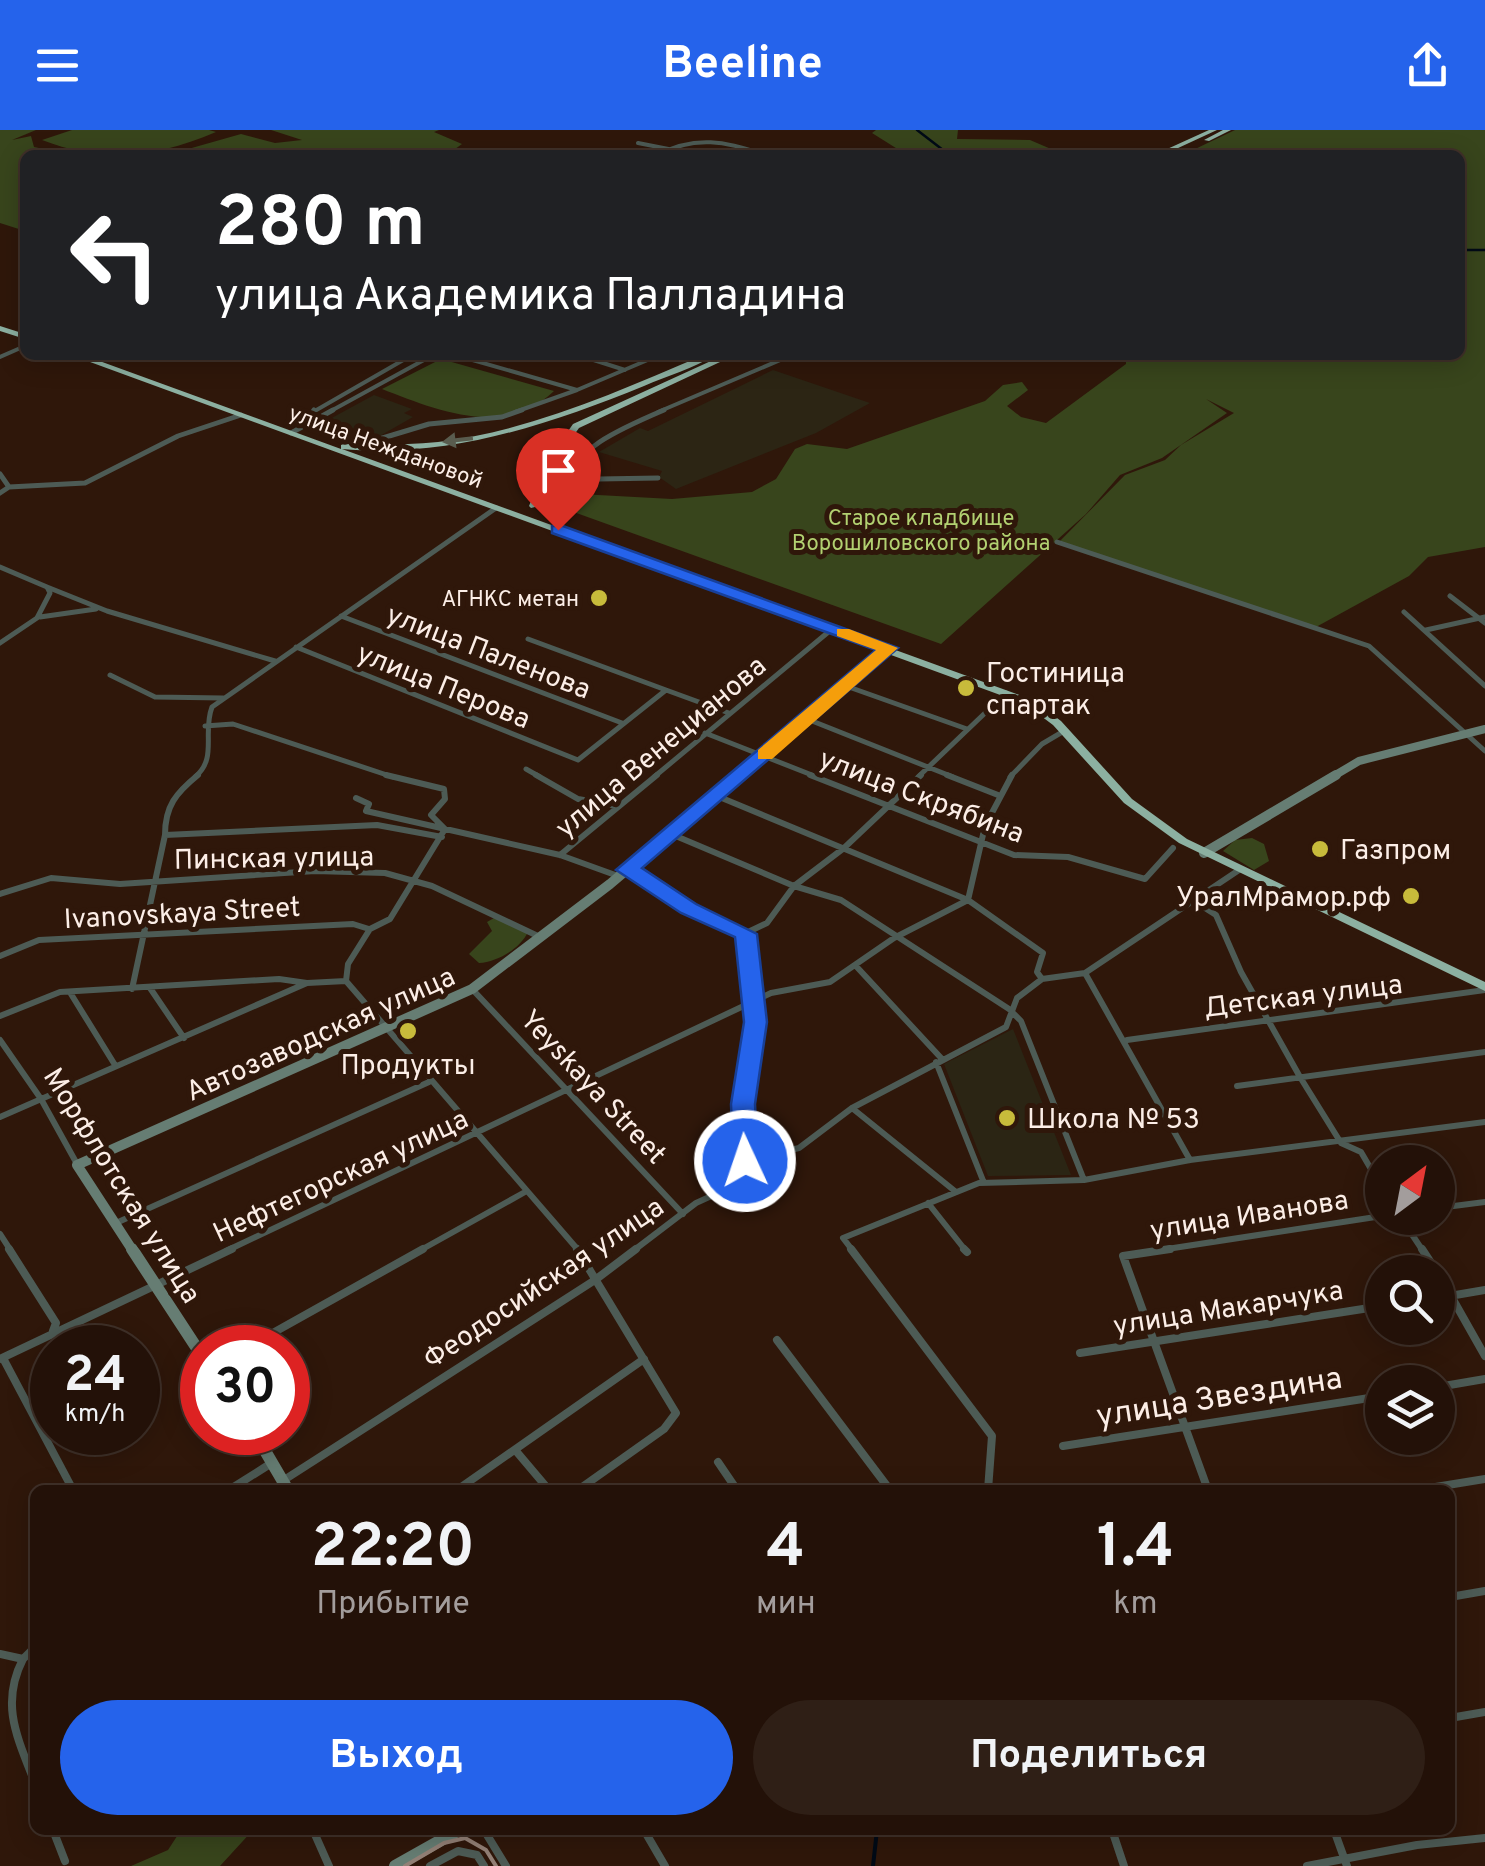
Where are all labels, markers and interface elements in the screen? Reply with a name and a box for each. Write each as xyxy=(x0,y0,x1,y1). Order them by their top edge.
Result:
text: Beeline xyxy=(662,37,823,94)
icon: menu xyxy=(30,38,85,93)
icon: share xyxy=(1400,38,1455,93)
text: 280 m xyxy=(215,182,426,271)
icon: left xyxy=(50,190,180,320)
text: улица Академика Палладина xyxy=(215,269,846,326)
street label: улица Неждановой xyxy=(284,401,486,496)
pin xyxy=(516,428,601,531)
one-way arrow xyxy=(441,432,473,448)
icon: arrive xyxy=(531,443,586,498)
park label: Старое кладбище Ворошиловского района xyxy=(792,506,1050,558)
place label: АГНКС метан xyxy=(442,587,579,614)
marker: АГНКС метан xyxy=(588,587,610,609)
street label: улица Паленова xyxy=(381,598,595,709)
street label: улица Перова xyxy=(351,637,535,739)
street label: улица Венецианова xyxy=(549,649,775,847)
place label: Гостиница спартак xyxy=(986,657,1125,725)
marker: Гостиница спартак xyxy=(955,677,977,699)
street label: улица Скрябина xyxy=(813,742,1029,853)
place label: Газпром xyxy=(1340,834,1451,870)
marker: Газпром xyxy=(1309,838,1331,860)
street label: Пинская улица xyxy=(174,840,375,880)
place label: УралМрамор.рф xyxy=(1176,881,1391,917)
marker: УралМрамор.рф xyxy=(1400,885,1422,907)
street label: Ivanovskaya Street xyxy=(63,891,301,939)
street label: Автозаводская улица xyxy=(181,960,462,1111)
street label: Детская улица xyxy=(1202,968,1405,1028)
street label: Yeyskaya Street xyxy=(511,1003,673,1173)
marker: Продукты xyxy=(397,1020,419,1042)
place label: Продукты xyxy=(341,1049,475,1085)
street label: Морфлотская улица xyxy=(33,1062,208,1311)
street label: Нефтегорская улица xyxy=(208,1103,475,1253)
place label: Школа № 53 xyxy=(1027,1103,1200,1139)
marker: Школа № 53 xyxy=(996,1107,1018,1129)
position arrow xyxy=(693,1109,797,1213)
north arrow xyxy=(1365,1145,1455,1235)
map controls xyxy=(1365,1145,1455,1455)
street label: улица Иванова xyxy=(1148,1183,1351,1250)
street label: Феодосийская улица xyxy=(417,1190,672,1378)
button: search xyxy=(1365,1255,1455,1345)
street label: улица Макарчука xyxy=(1111,1274,1346,1346)
speed limit sign: 30 xyxy=(180,1325,310,1455)
text: 24 xyxy=(64,1346,126,1409)
street label: улица Звездина xyxy=(1094,1360,1345,1438)
button: layers xyxy=(1365,1365,1455,1455)
text: km/h xyxy=(65,1399,125,1431)
text: 22:20 xyxy=(311,1512,475,1588)
text: 4 xyxy=(767,1512,805,1588)
text: 1.4 xyxy=(1097,1512,1174,1588)
text: Прибытие xyxy=(316,1585,470,1625)
text: мин xyxy=(756,1585,816,1625)
text: km xyxy=(1113,1585,1158,1625)
button: Выход xyxy=(60,1700,733,1815)
button: Поделиться xyxy=(753,1700,1425,1815)

